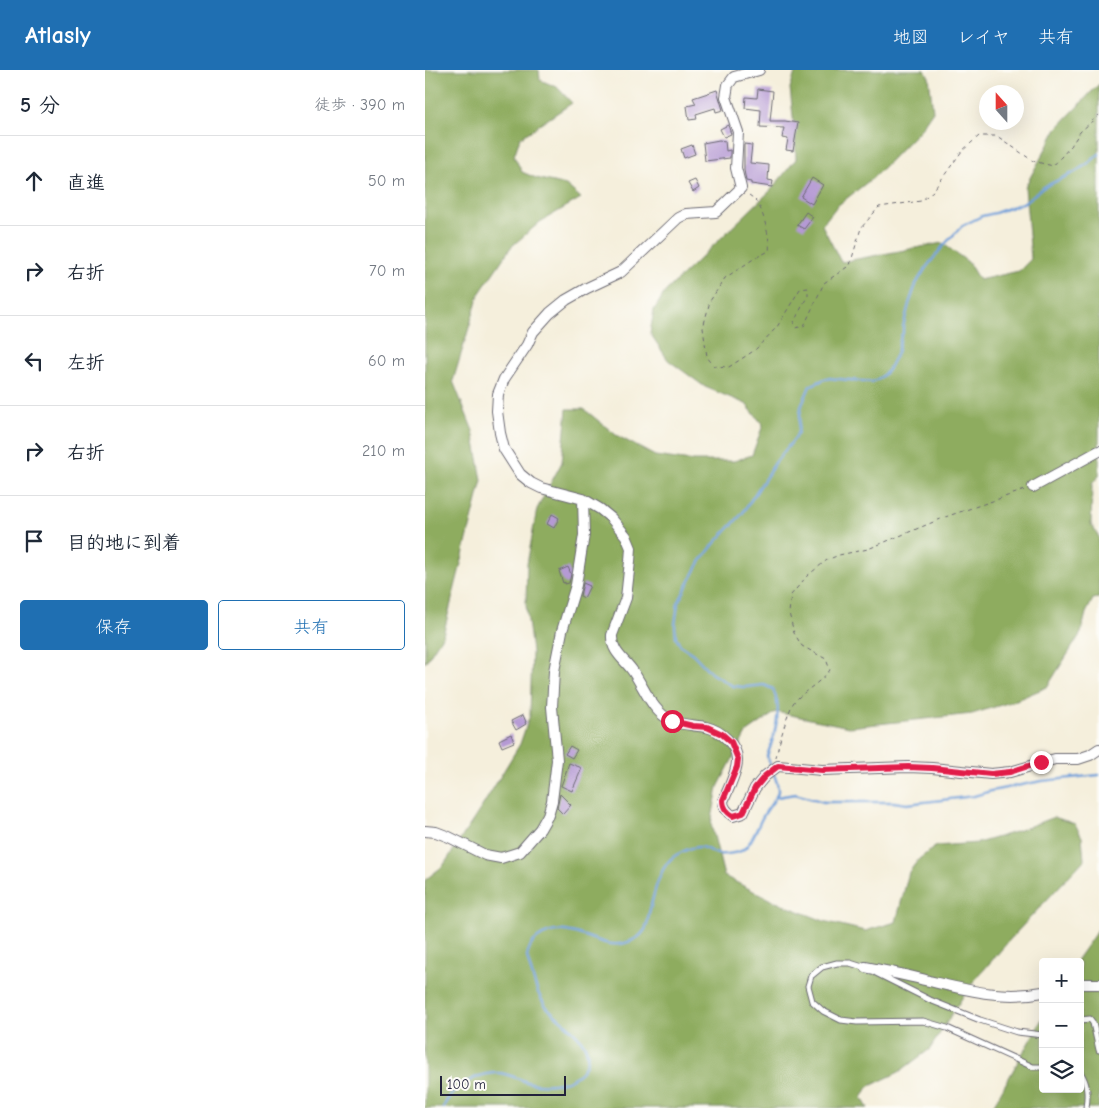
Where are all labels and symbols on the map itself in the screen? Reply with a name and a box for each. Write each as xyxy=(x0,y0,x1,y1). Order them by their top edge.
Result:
north arrow xyxy=(979,85,1024,130)
route start xyxy=(661,710,684,733)
route end xyxy=(1030,751,1053,774)
scale bar xyxy=(440,1073,566,1096)

